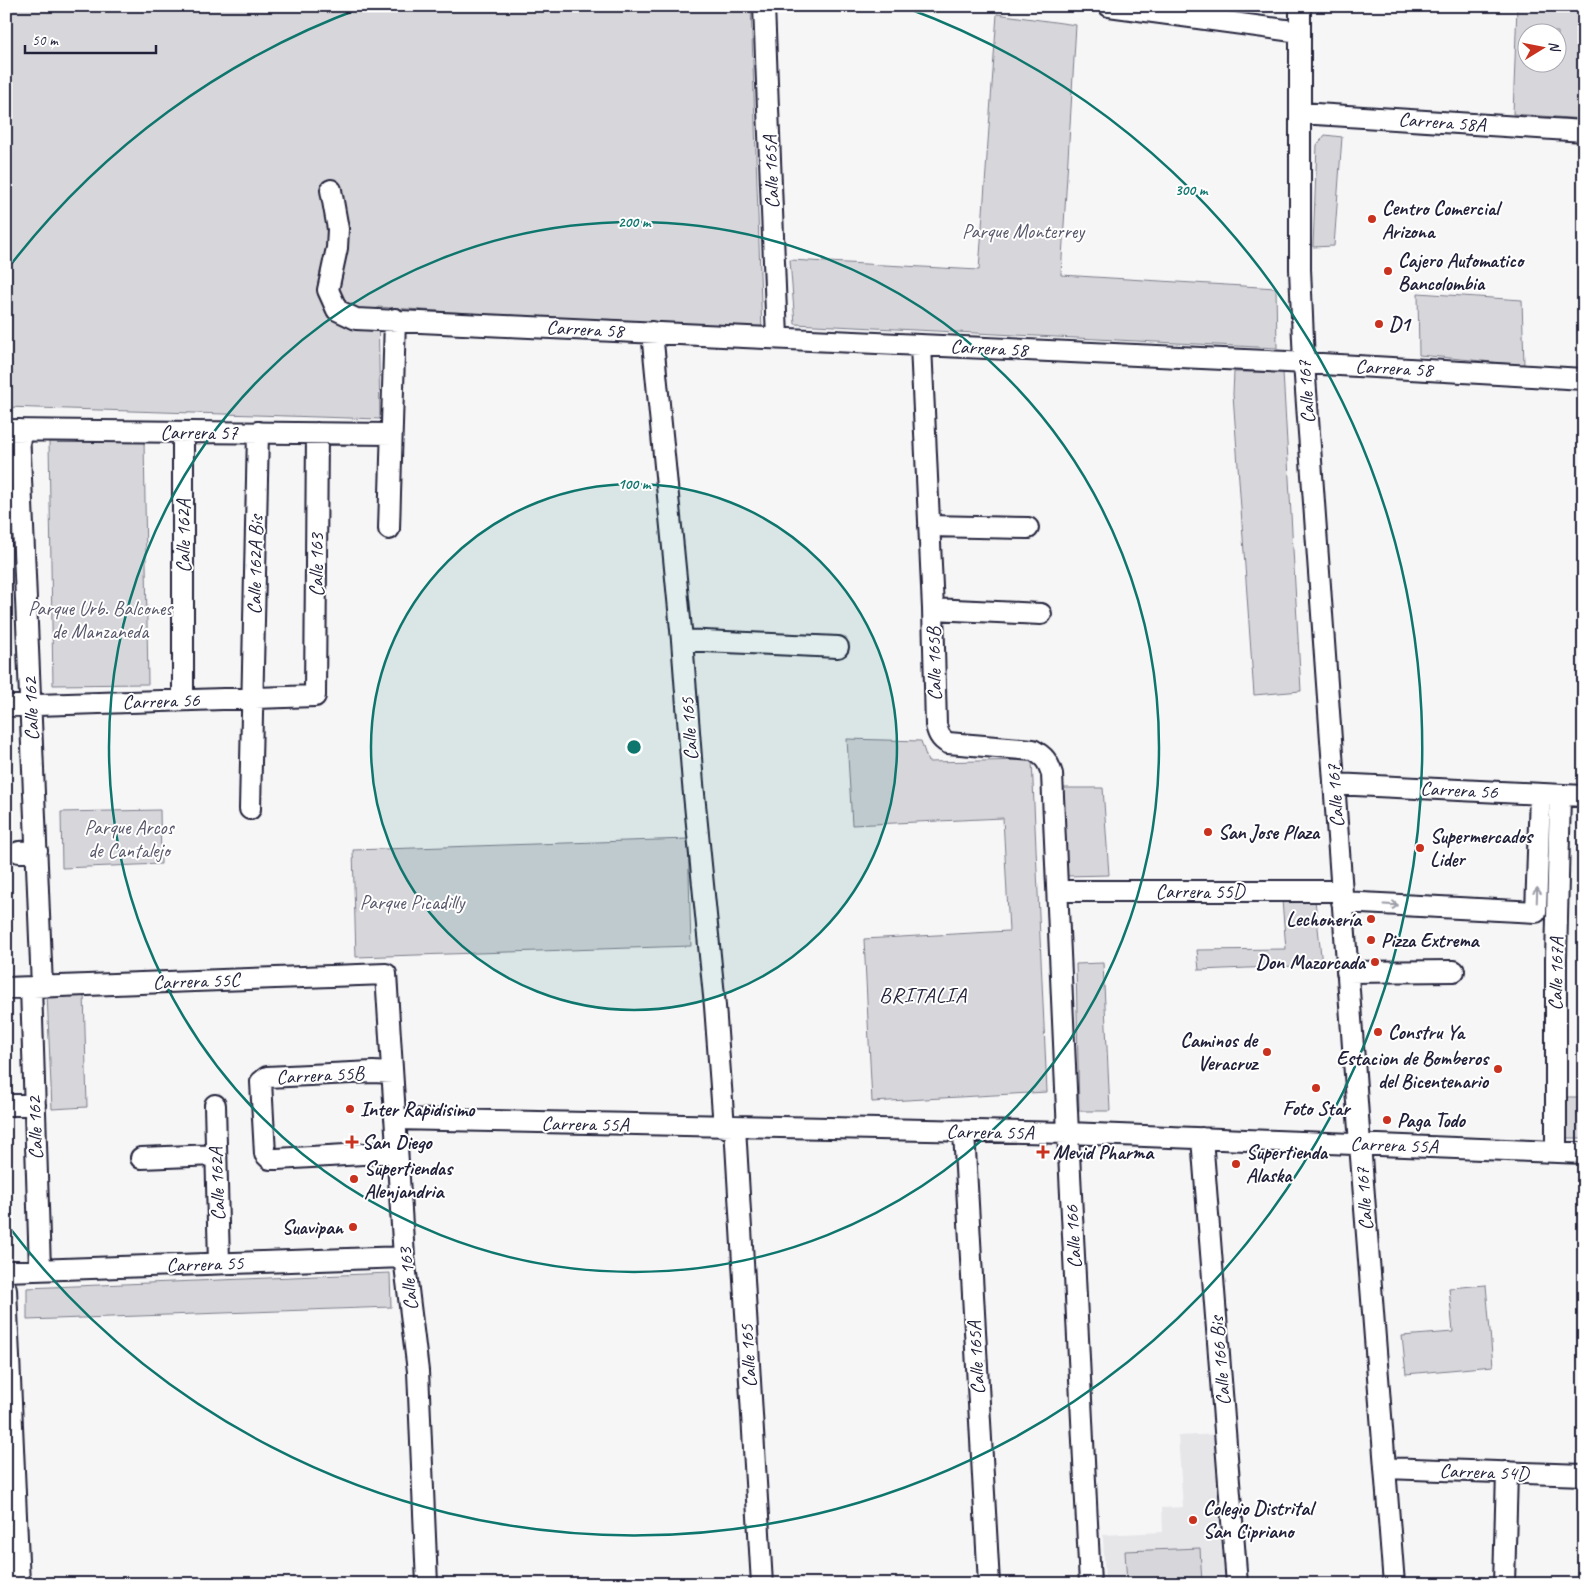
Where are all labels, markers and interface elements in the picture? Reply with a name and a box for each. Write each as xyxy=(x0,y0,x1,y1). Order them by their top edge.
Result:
scale bar xyxy=(25,22,156,54)
north arrow xyxy=(1518,22,1568,72)
text: 50 m xyxy=(32,31,59,50)
text: N xyxy=(1545,40,1564,54)
street label: Carrera 58A xyxy=(1398,106,1487,138)
street label: Calle 165A xyxy=(757,134,785,209)
text: 300 m xyxy=(1175,181,1209,200)
place label: Centro Comercial Arizona xyxy=(1382,196,1503,244)
text: 200 m xyxy=(618,213,652,232)
marker: Centro Comercial Arizona xyxy=(1366,213,1378,225)
park label: Parque Monterrey xyxy=(962,219,1086,244)
place label: Cajero Automatico Bancolombia xyxy=(1398,248,1525,296)
marker: Cajero Automatico Bancolombia xyxy=(1382,265,1394,277)
place label: D1 xyxy=(1389,312,1412,337)
street label: Carrera 58 xyxy=(546,314,626,344)
marker: D1 xyxy=(1373,318,1385,330)
street label: Carrera 58 xyxy=(950,333,1030,363)
street label: Carrera 58 xyxy=(1355,353,1435,383)
street label: Calle 167 xyxy=(1291,359,1321,424)
street label: Carrera 57 xyxy=(160,420,239,445)
text: 100 m xyxy=(618,475,652,494)
street label: Calle 162A xyxy=(171,498,196,573)
street label: Calle 162A Bis xyxy=(242,513,268,615)
street label: Calle 163 xyxy=(304,531,329,597)
park label: Parque Urb. Balcones de Manzaneda xyxy=(28,596,174,644)
street label: Calle 165B xyxy=(921,625,947,701)
street label: Calle 162 xyxy=(17,675,45,741)
street label: Carrera 56 xyxy=(122,687,201,715)
street label: Calle 165 xyxy=(674,696,704,761)
centre of rings xyxy=(625,738,643,756)
street label: Calle 167 xyxy=(1320,763,1350,828)
street label: Carrera 56 xyxy=(1420,775,1499,805)
park label: Parque Arcos de Cantalejo xyxy=(85,815,176,863)
place label: San Jose Plaza xyxy=(1218,820,1321,845)
place label: Supermercados Lider xyxy=(1430,824,1534,872)
marker: San Jose Plaza xyxy=(1202,826,1214,838)
marker: Supermercados Lider xyxy=(1414,842,1426,854)
street label: Carrera 55D xyxy=(1156,879,1246,904)
one-way arrow xyxy=(1532,888,1542,904)
park label: Parque Picadilly xyxy=(360,890,466,915)
one-way arrow xyxy=(1383,900,1399,909)
place label: Lechonería xyxy=(1286,907,1363,932)
marker: Lechonería xyxy=(1365,913,1377,925)
place label: Pizza Extrema xyxy=(1381,928,1481,953)
marker: Pizza Extrema xyxy=(1365,934,1377,946)
street label: Calle 167A xyxy=(1543,936,1569,1011)
place label: Don Mazorcada xyxy=(1256,950,1367,975)
marker: Don Mazorcada xyxy=(1369,956,1381,968)
street label: Carrera 55C xyxy=(152,967,242,995)
district label: BRITALIA xyxy=(879,981,967,1009)
place label: Constru Ya xyxy=(1388,1020,1466,1045)
marker: Constru Ya xyxy=(1372,1026,1384,1038)
place label: Caminos de Veracruz xyxy=(1180,1028,1260,1076)
marker: Caminos de Veracruz xyxy=(1261,1046,1273,1058)
place label: Estacion de Bomberos del Bicentenario xyxy=(1336,1046,1490,1094)
street label: Carrera 55B xyxy=(276,1060,366,1090)
marker: Estacion de Bomberos del Bicentenario xyxy=(1492,1063,1504,1075)
marker: Foto Star xyxy=(1310,1082,1322,1094)
street label: Calle 162 xyxy=(21,1094,49,1160)
place label: Foto Star xyxy=(1283,1096,1352,1121)
place label: Inter Rapidisimo xyxy=(360,1097,476,1122)
marker: Inter Rapidisimo xyxy=(344,1103,356,1115)
place label: Paga Todo xyxy=(1397,1108,1466,1133)
street label: Carrera 55A xyxy=(541,1111,630,1137)
marker: Paga Todo xyxy=(1381,1114,1393,1126)
street label: Carrera 55A xyxy=(946,1119,1035,1145)
place label: San Diego xyxy=(362,1130,433,1155)
street label: Carrera 55A xyxy=(1350,1131,1439,1159)
marker: San Diego xyxy=(346,1136,358,1148)
place label: Mevid Pharma xyxy=(1053,1140,1155,1165)
place label: Supertienda Alaska xyxy=(1246,1140,1329,1188)
street label: Calle 162A xyxy=(203,1146,231,1221)
marker: Mevid Pharma xyxy=(1037,1146,1049,1158)
place label: Supertiendas Alenjandria xyxy=(364,1156,454,1204)
marker: Supertienda Alaska xyxy=(1230,1158,1242,1170)
street label: Calle 167 xyxy=(1349,1166,1379,1231)
marker: Supertiendas Alenjandria xyxy=(348,1173,360,1185)
street label: Calle 166 xyxy=(1059,1204,1087,1269)
place label: Suavipan xyxy=(282,1215,345,1240)
marker: Suavipan xyxy=(347,1221,359,1233)
street label: Calle 163 xyxy=(392,1244,424,1312)
street label: Carrera 55 xyxy=(166,1250,245,1278)
street label: Calle 166 Bis xyxy=(1203,1313,1236,1407)
street label: Calle 165A xyxy=(962,1320,990,1395)
street label: Calle 165 xyxy=(734,1323,762,1388)
street label: Carrera 54D xyxy=(1439,1458,1530,1486)
place label: Colegio Distrital San Cipriano xyxy=(1203,1496,1317,1544)
marker: Colegio Distrital San Cipriano xyxy=(1187,1514,1199,1526)

